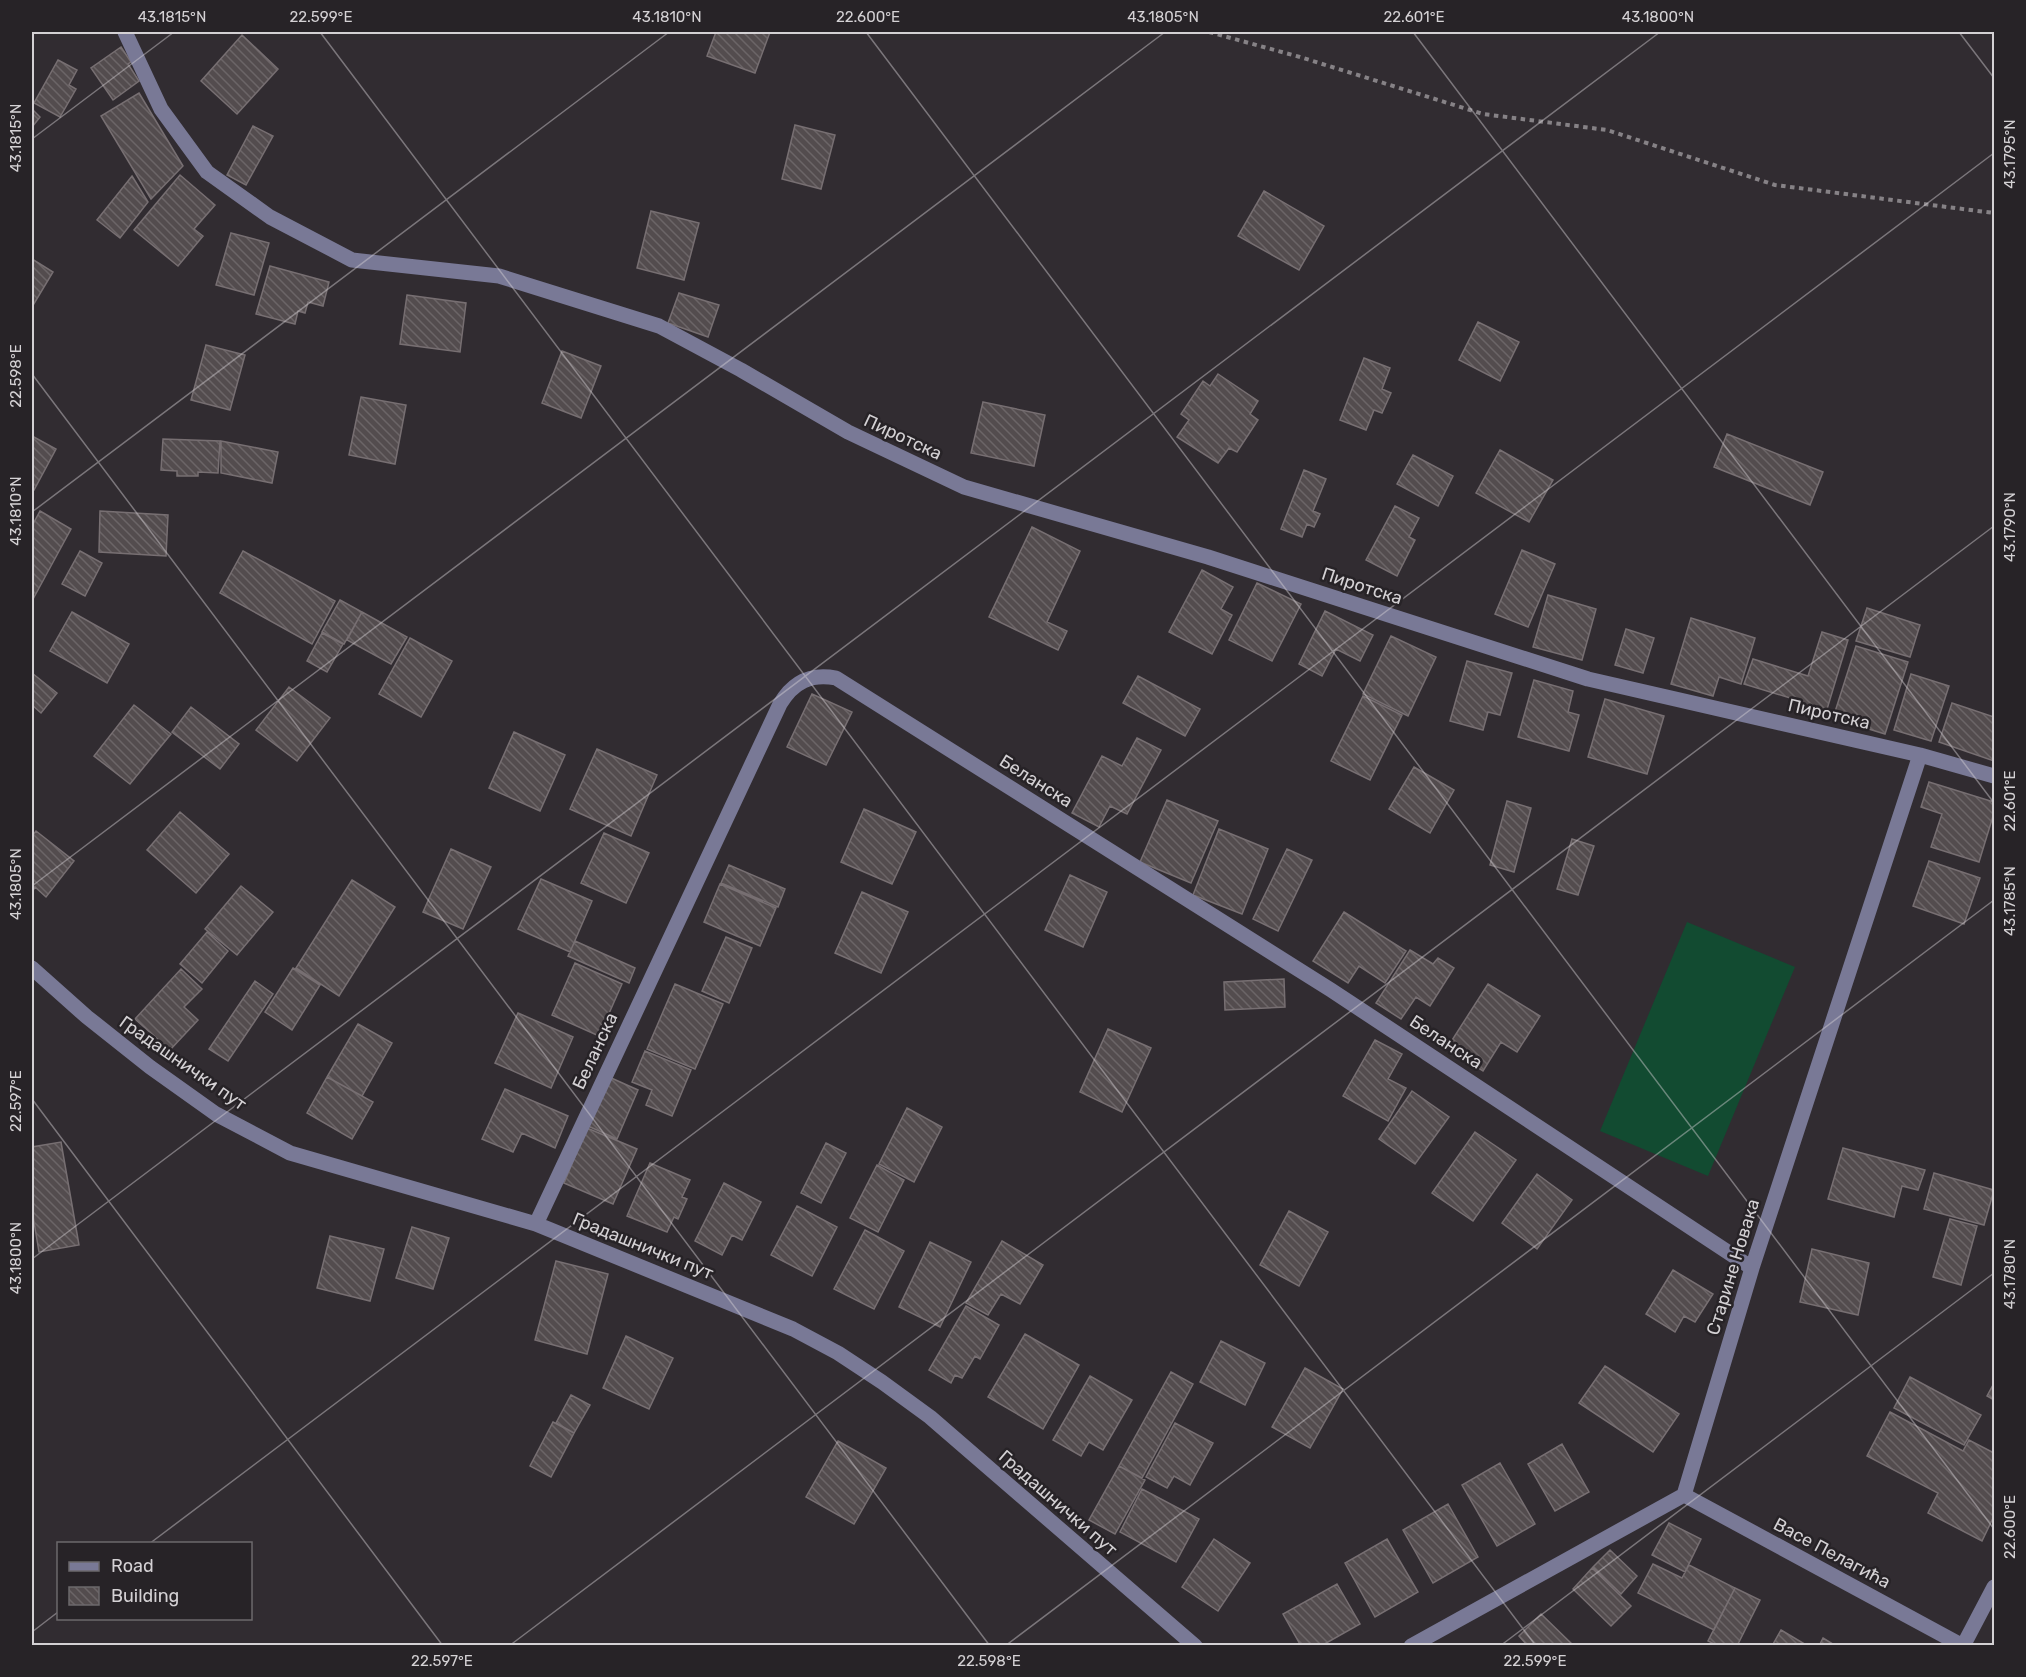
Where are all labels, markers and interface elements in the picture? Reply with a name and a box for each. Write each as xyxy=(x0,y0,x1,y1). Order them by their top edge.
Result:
text: 43.1815°N xyxy=(138,8,206,26)
text: 22.599°E xyxy=(289,8,353,26)
text: 43.1810°N xyxy=(632,8,702,26)
text: 22.600°E xyxy=(836,8,900,26)
text: 43.1805°N xyxy=(1127,8,1199,26)
text: 22.601°E xyxy=(1383,8,1445,26)
text: 43.1800°N xyxy=(1622,8,1694,26)
text: 43.1815°N xyxy=(7,104,25,172)
text: 43.1795°N xyxy=(2001,119,2019,189)
text: 22.598°E xyxy=(7,344,25,408)
street label: Пиротска xyxy=(860,409,946,465)
text: 43.1810°N xyxy=(7,476,25,546)
text: 43.1790°N xyxy=(2001,492,2019,562)
street label: Пиротска xyxy=(1319,563,1405,609)
street label: Пиротска xyxy=(1786,694,1872,734)
street label: Беланска xyxy=(995,750,1077,812)
text: 22.601°E xyxy=(2001,770,2019,832)
text: 43.1805°N xyxy=(7,848,25,920)
text: 43.1785°N xyxy=(2001,866,2019,936)
street label: Беланска xyxy=(568,1009,622,1093)
street label: Беланска xyxy=(1405,1010,1487,1074)
street label: Градашнички пут xyxy=(115,1011,251,1115)
text: 22.597°E xyxy=(7,1070,25,1132)
street label: Старине Новака xyxy=(1702,1196,1764,1338)
street label: Градашнички пут xyxy=(569,1208,717,1284)
text: 43.1800°N xyxy=(7,1222,25,1294)
text: 43.1780°N xyxy=(2001,1239,2019,1309)
street label: Градашнички пут xyxy=(994,1445,1122,1561)
text: 22.600°E xyxy=(2001,1495,2019,1559)
street label: Васе Пелагића xyxy=(1770,1513,1894,1593)
legend xyxy=(57,1542,252,1620)
text: Road xyxy=(111,1555,154,1577)
text: Building xyxy=(111,1585,179,1607)
text: 22.597°E xyxy=(411,1652,473,1670)
text: 22.598°E xyxy=(957,1652,1021,1670)
text: 22.599°E xyxy=(1503,1652,1567,1670)

